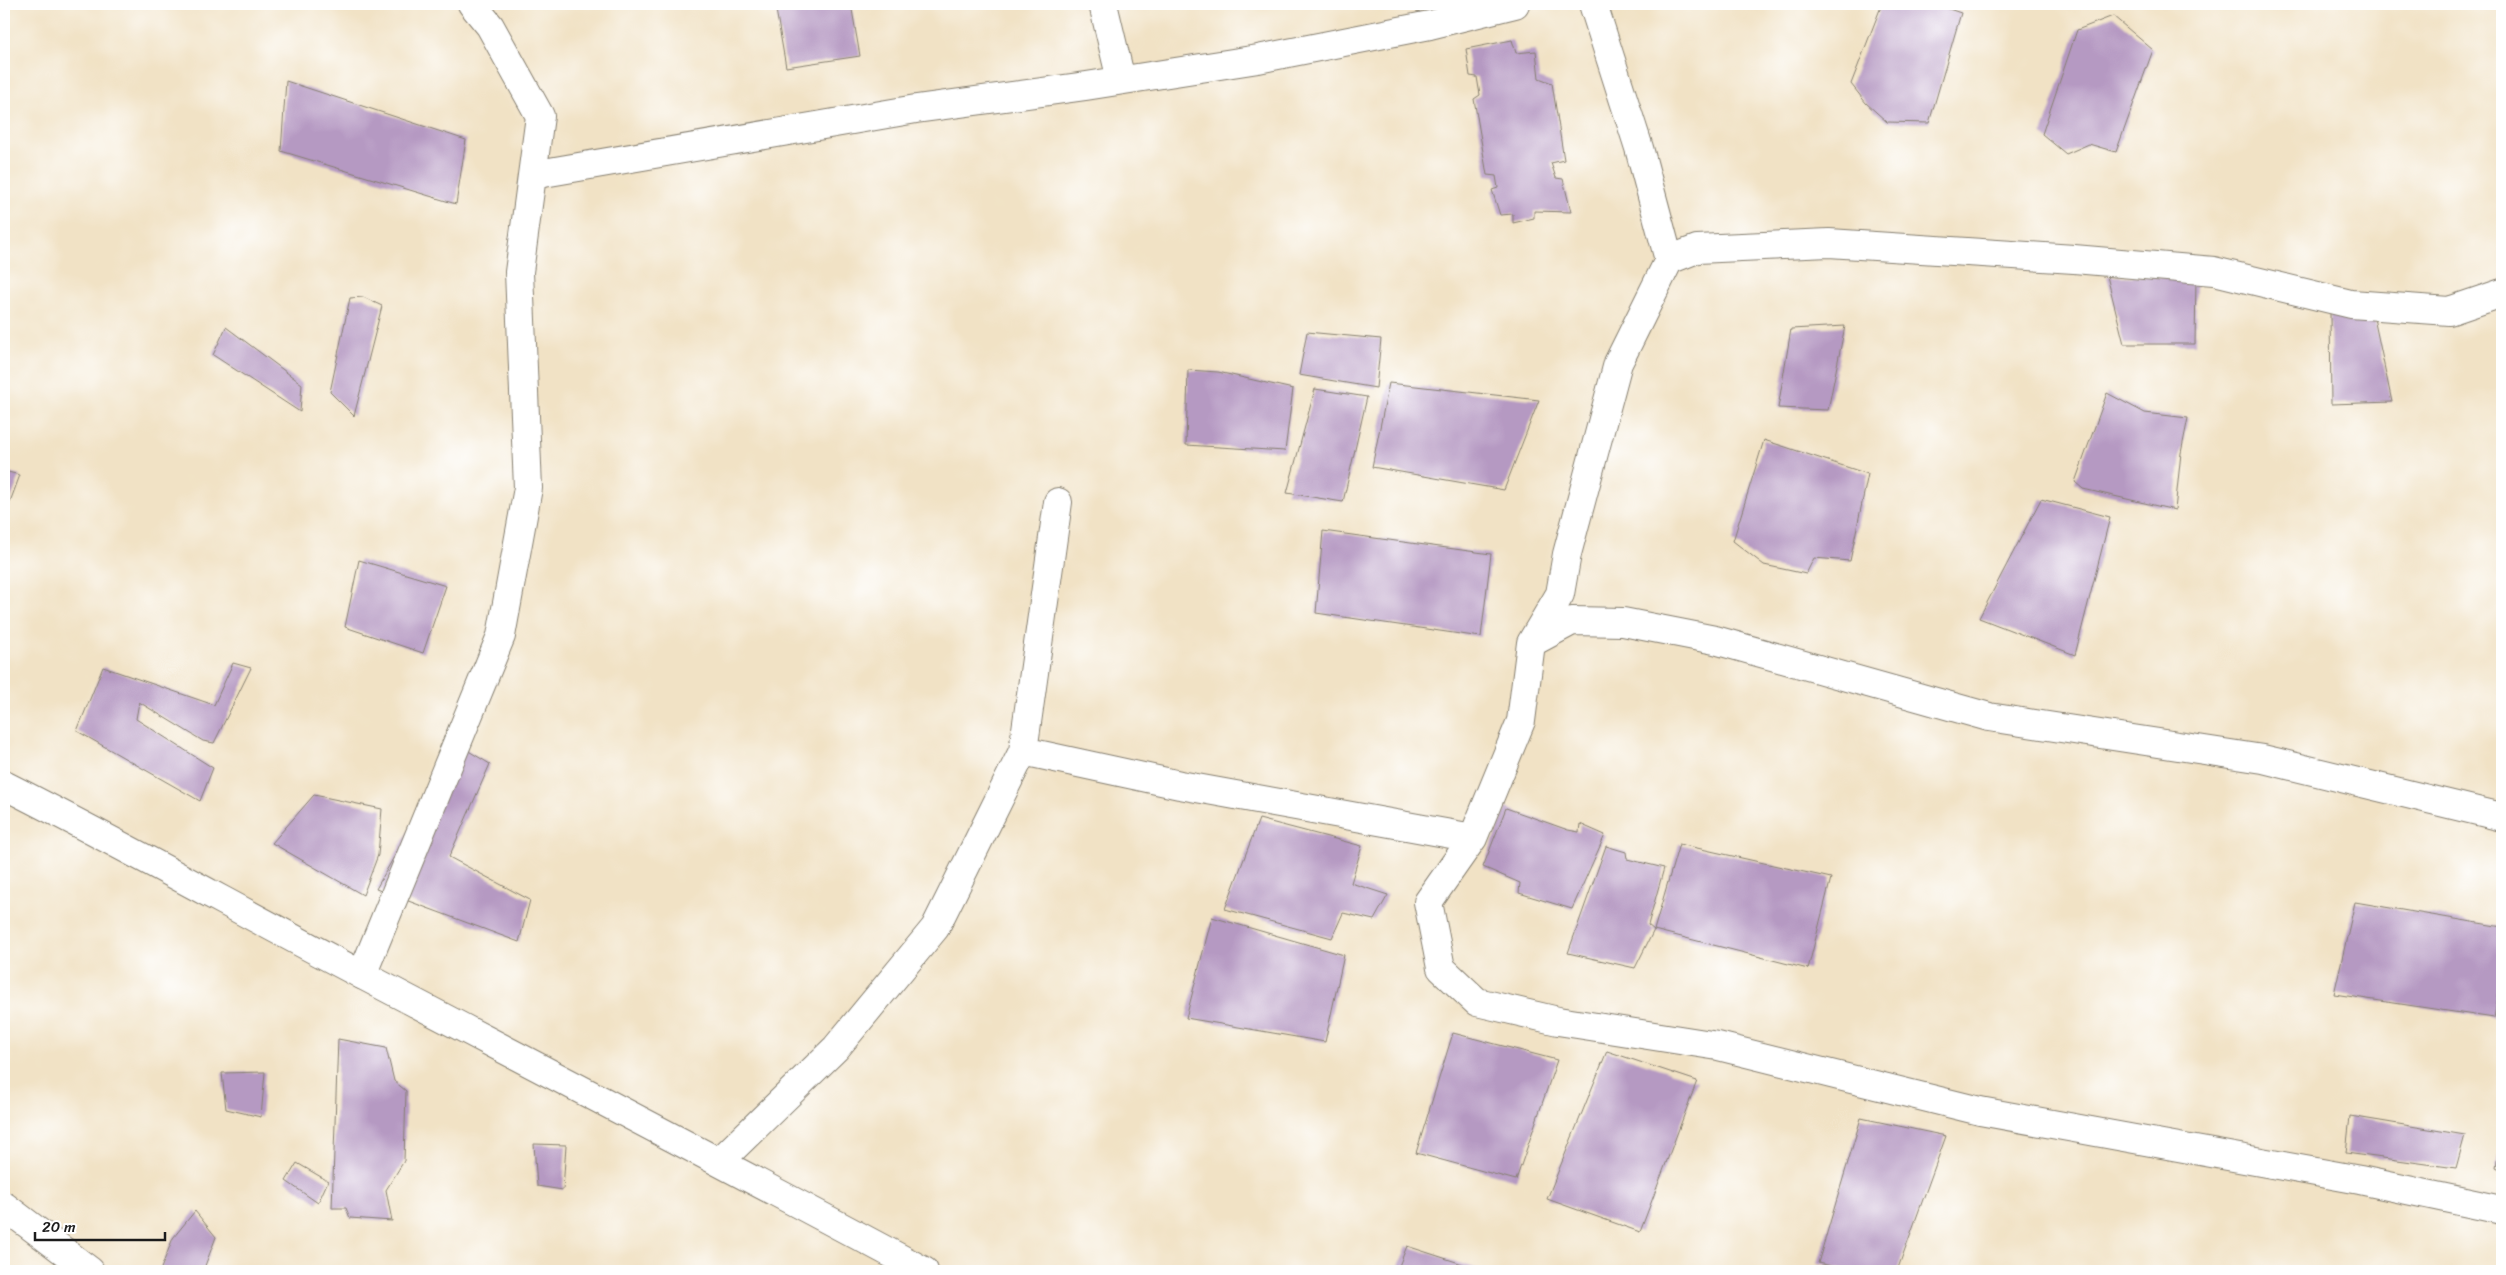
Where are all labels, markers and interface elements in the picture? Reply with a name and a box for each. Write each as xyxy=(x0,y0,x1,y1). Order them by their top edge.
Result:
scale bar xyxy=(35,1210,165,1242)
text: 20 m xyxy=(42,1214,76,1240)

